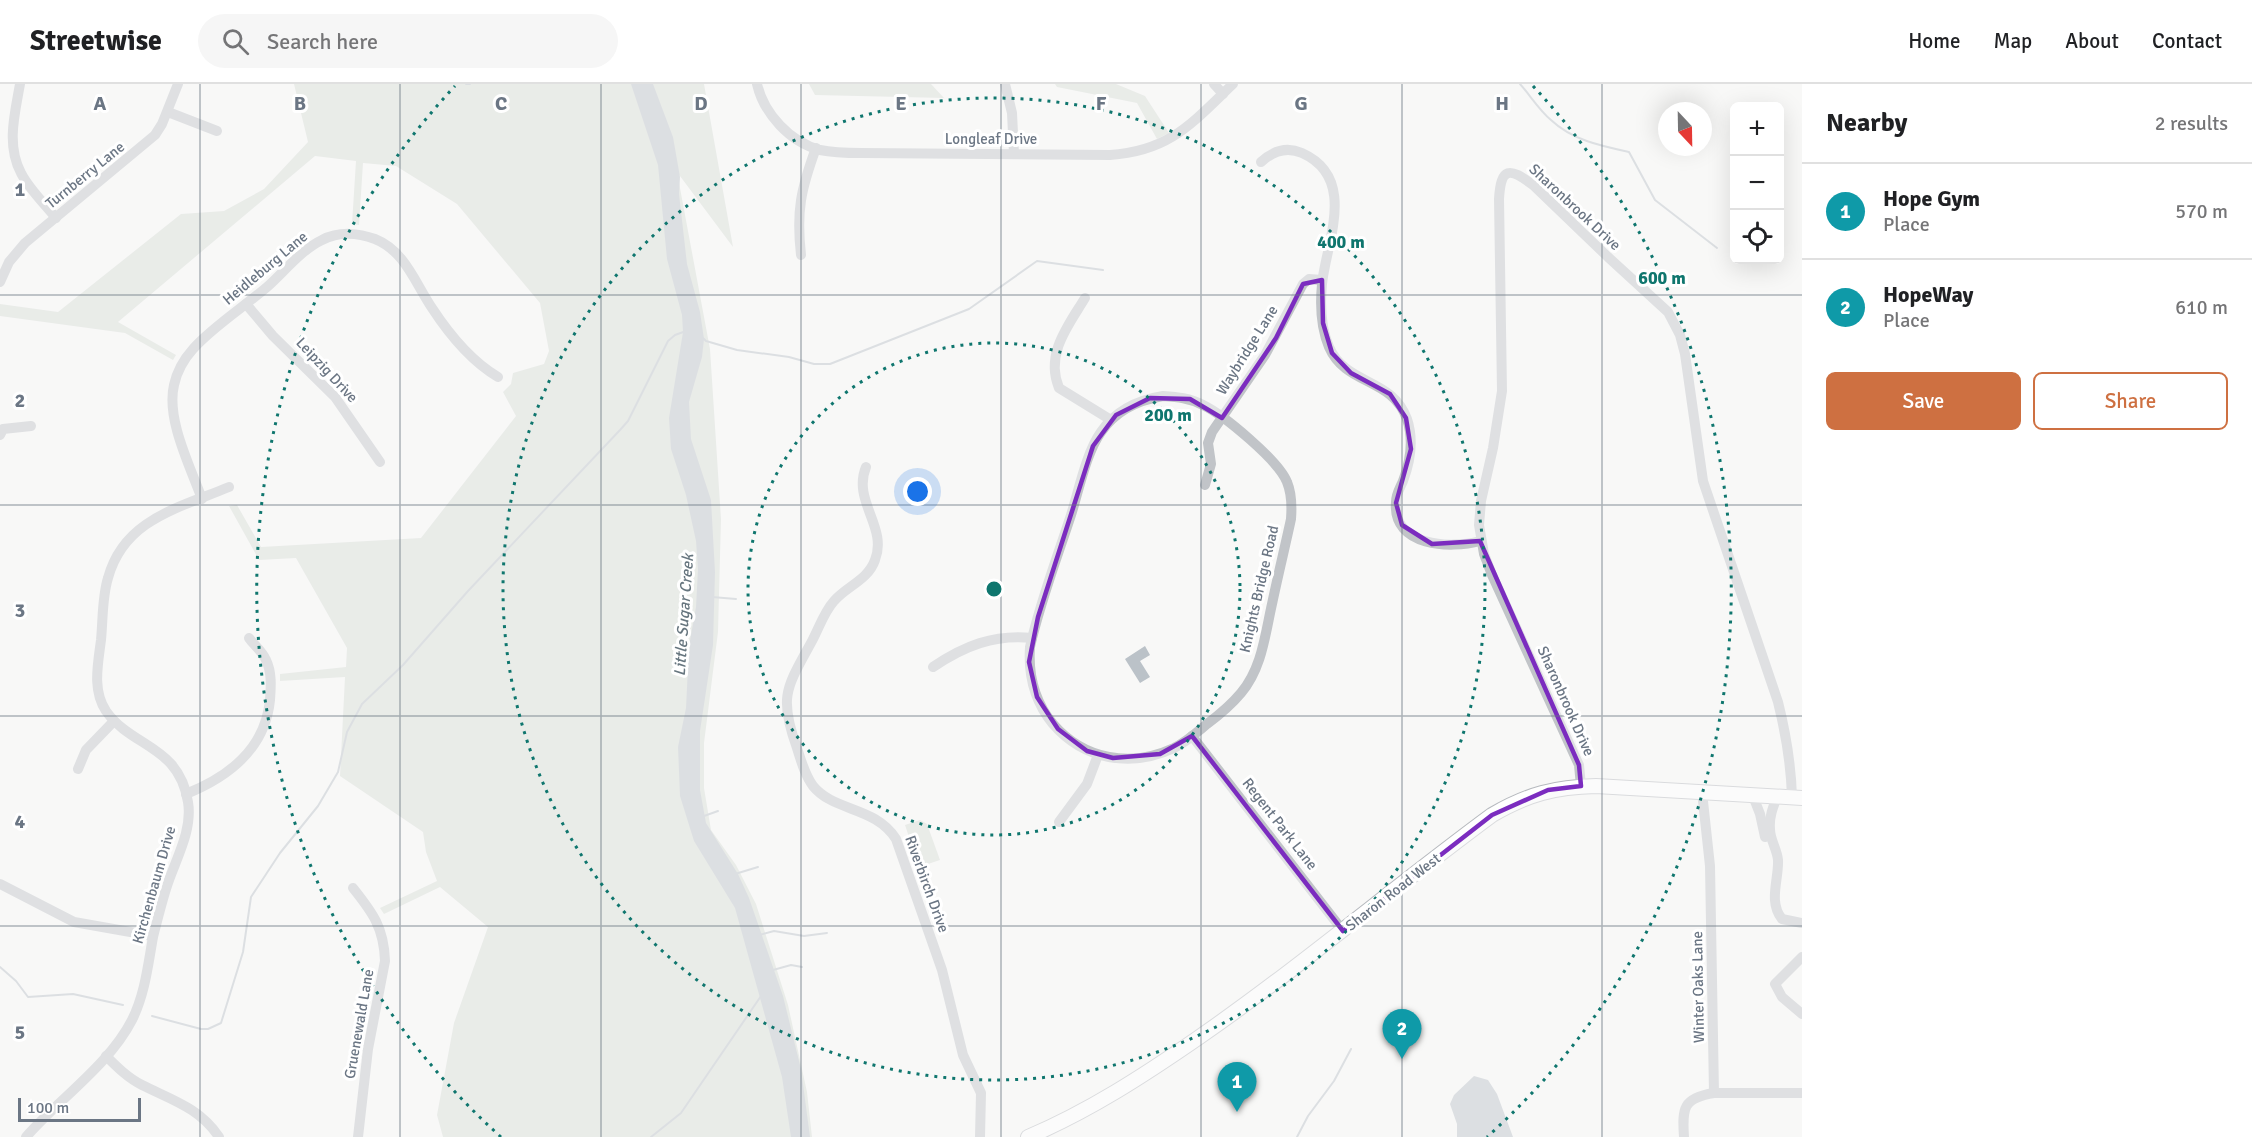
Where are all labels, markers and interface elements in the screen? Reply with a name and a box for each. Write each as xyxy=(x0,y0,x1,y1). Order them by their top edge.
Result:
search box xyxy=(198,14,618,68)
text: Streetwise xyxy=(30,24,162,58)
icon: search xyxy=(219,25,252,58)
text: Search here xyxy=(267,28,378,55)
text: Home xyxy=(1908,28,1961,54)
text: Map xyxy=(1994,28,2032,54)
text: About xyxy=(2065,28,2119,54)
text: Contact xyxy=(2152,28,2222,54)
text: A xyxy=(94,91,107,116)
text: B xyxy=(294,91,306,116)
text: C xyxy=(495,91,507,116)
text: D xyxy=(694,91,708,116)
text: E xyxy=(895,91,907,116)
text: F xyxy=(1096,91,1107,116)
text: G xyxy=(1294,91,1308,116)
text: H xyxy=(1495,91,1509,116)
north arrow xyxy=(1658,102,1712,156)
map controls xyxy=(1730,102,1784,264)
button: + xyxy=(1730,102,1784,156)
text: Nearby xyxy=(1826,107,1907,139)
text: 2 results xyxy=(2155,111,2228,136)
street label: Longleaf Drive xyxy=(945,130,1037,148)
street label: Turnberry Lane xyxy=(42,138,128,212)
button: − xyxy=(1730,156,1784,210)
street label: Sharonbrook Drive xyxy=(1526,160,1624,254)
text: 1 xyxy=(15,177,26,202)
text: Hope Gym xyxy=(1883,185,1980,212)
text: 1 xyxy=(1840,199,1851,224)
text: 570 m xyxy=(2175,199,2228,224)
button: locate xyxy=(1730,210,1784,264)
text: Place xyxy=(1883,212,1930,237)
street label: Heidleburg Lane xyxy=(219,227,311,309)
text: 400 m xyxy=(1317,231,1365,253)
text: 600 m xyxy=(1638,267,1686,289)
text: HopeWay xyxy=(1883,281,1974,308)
text: 2 xyxy=(1840,295,1851,320)
text: 610 m xyxy=(2175,295,2228,320)
street label: Waybridge Lane xyxy=(1212,302,1282,398)
text: Place xyxy=(1883,308,1930,333)
street label: Leipzig Drive xyxy=(292,334,362,406)
button: Save xyxy=(1826,372,2021,430)
button: Share xyxy=(2033,372,2228,430)
text: 2 xyxy=(15,388,25,413)
text: 200 m xyxy=(1144,404,1192,426)
your location xyxy=(903,477,932,506)
street label: Knights Bridge Road xyxy=(1236,524,1282,654)
water label: Little Sugar Creek xyxy=(670,551,698,677)
centre of rings xyxy=(984,579,1004,599)
text: 3 xyxy=(15,598,25,623)
street label: Sharonbrook Drive xyxy=(1534,643,1598,759)
street label: Regent Park Lane xyxy=(1239,774,1321,874)
text: 4 xyxy=(15,809,26,834)
street label: Kirchenbaum Drive xyxy=(129,824,179,946)
street label: Riverbirch Drive xyxy=(901,833,953,935)
street label: Sharon Road West xyxy=(1342,849,1444,935)
street label: Winter Oaks Lane xyxy=(1688,931,1708,1043)
street label: Gruenewald Lane xyxy=(340,968,378,1080)
pin: 2 xyxy=(1382,1010,1422,1059)
text: 5 xyxy=(15,1020,25,1045)
pin: 1 xyxy=(1218,1062,1256,1112)
scale bar xyxy=(18,1095,141,1122)
text: 100 m xyxy=(27,1098,69,1118)

